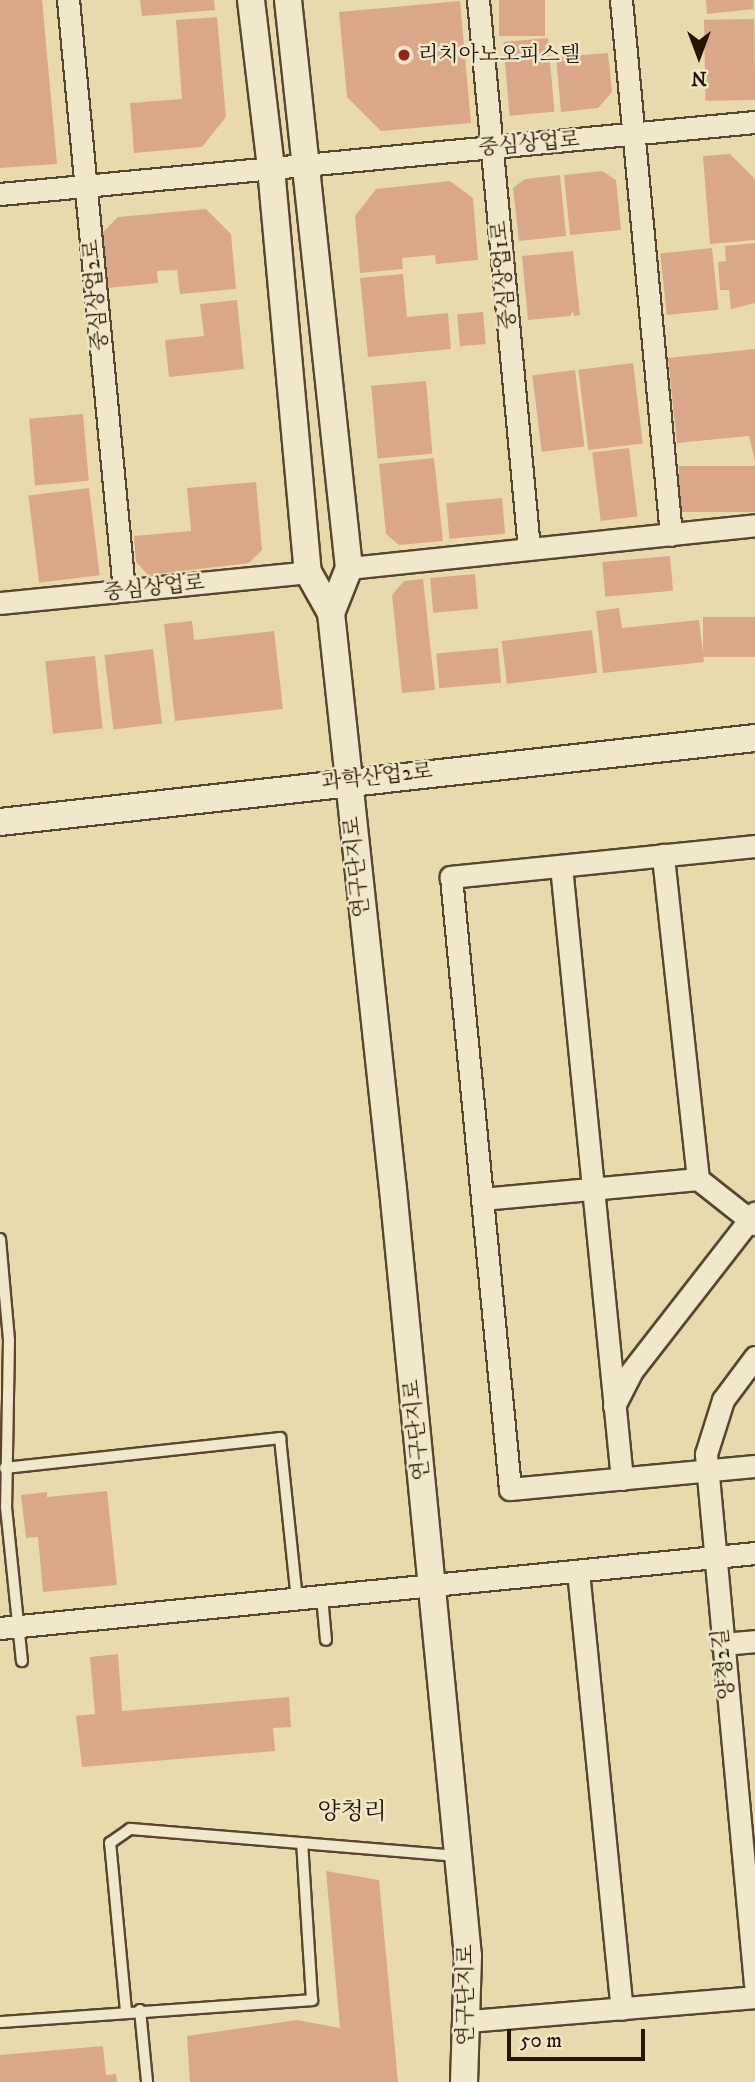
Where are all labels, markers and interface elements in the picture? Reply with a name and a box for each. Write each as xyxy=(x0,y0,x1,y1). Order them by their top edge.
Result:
north arrow xyxy=(664,21,734,91)
place label: 리치아노오피스텔 xyxy=(418,42,580,68)
marker: 리치아노오피스텔 xyxy=(396,47,412,63)
text: N xyxy=(691,66,707,89)
street label: 중심상업로 xyxy=(477,127,581,161)
street label: 중심상업1로 xyxy=(487,220,521,330)
street label: 중심상업2로 xyxy=(79,238,113,352)
street label: 중심상업로 xyxy=(102,570,206,606)
street label: 과학산업2로 xyxy=(320,759,434,795)
street label: 연구단지로 xyxy=(339,815,375,919)
street label: 연구단지로 xyxy=(399,1378,435,1482)
street label: 양청2길 xyxy=(708,1627,740,1701)
district label: 양청리 xyxy=(317,1799,387,1827)
street label: 연구단지로 xyxy=(453,1944,479,2046)
scale bar xyxy=(510,2016,648,2060)
text: 50 m xyxy=(520,2028,562,2054)

